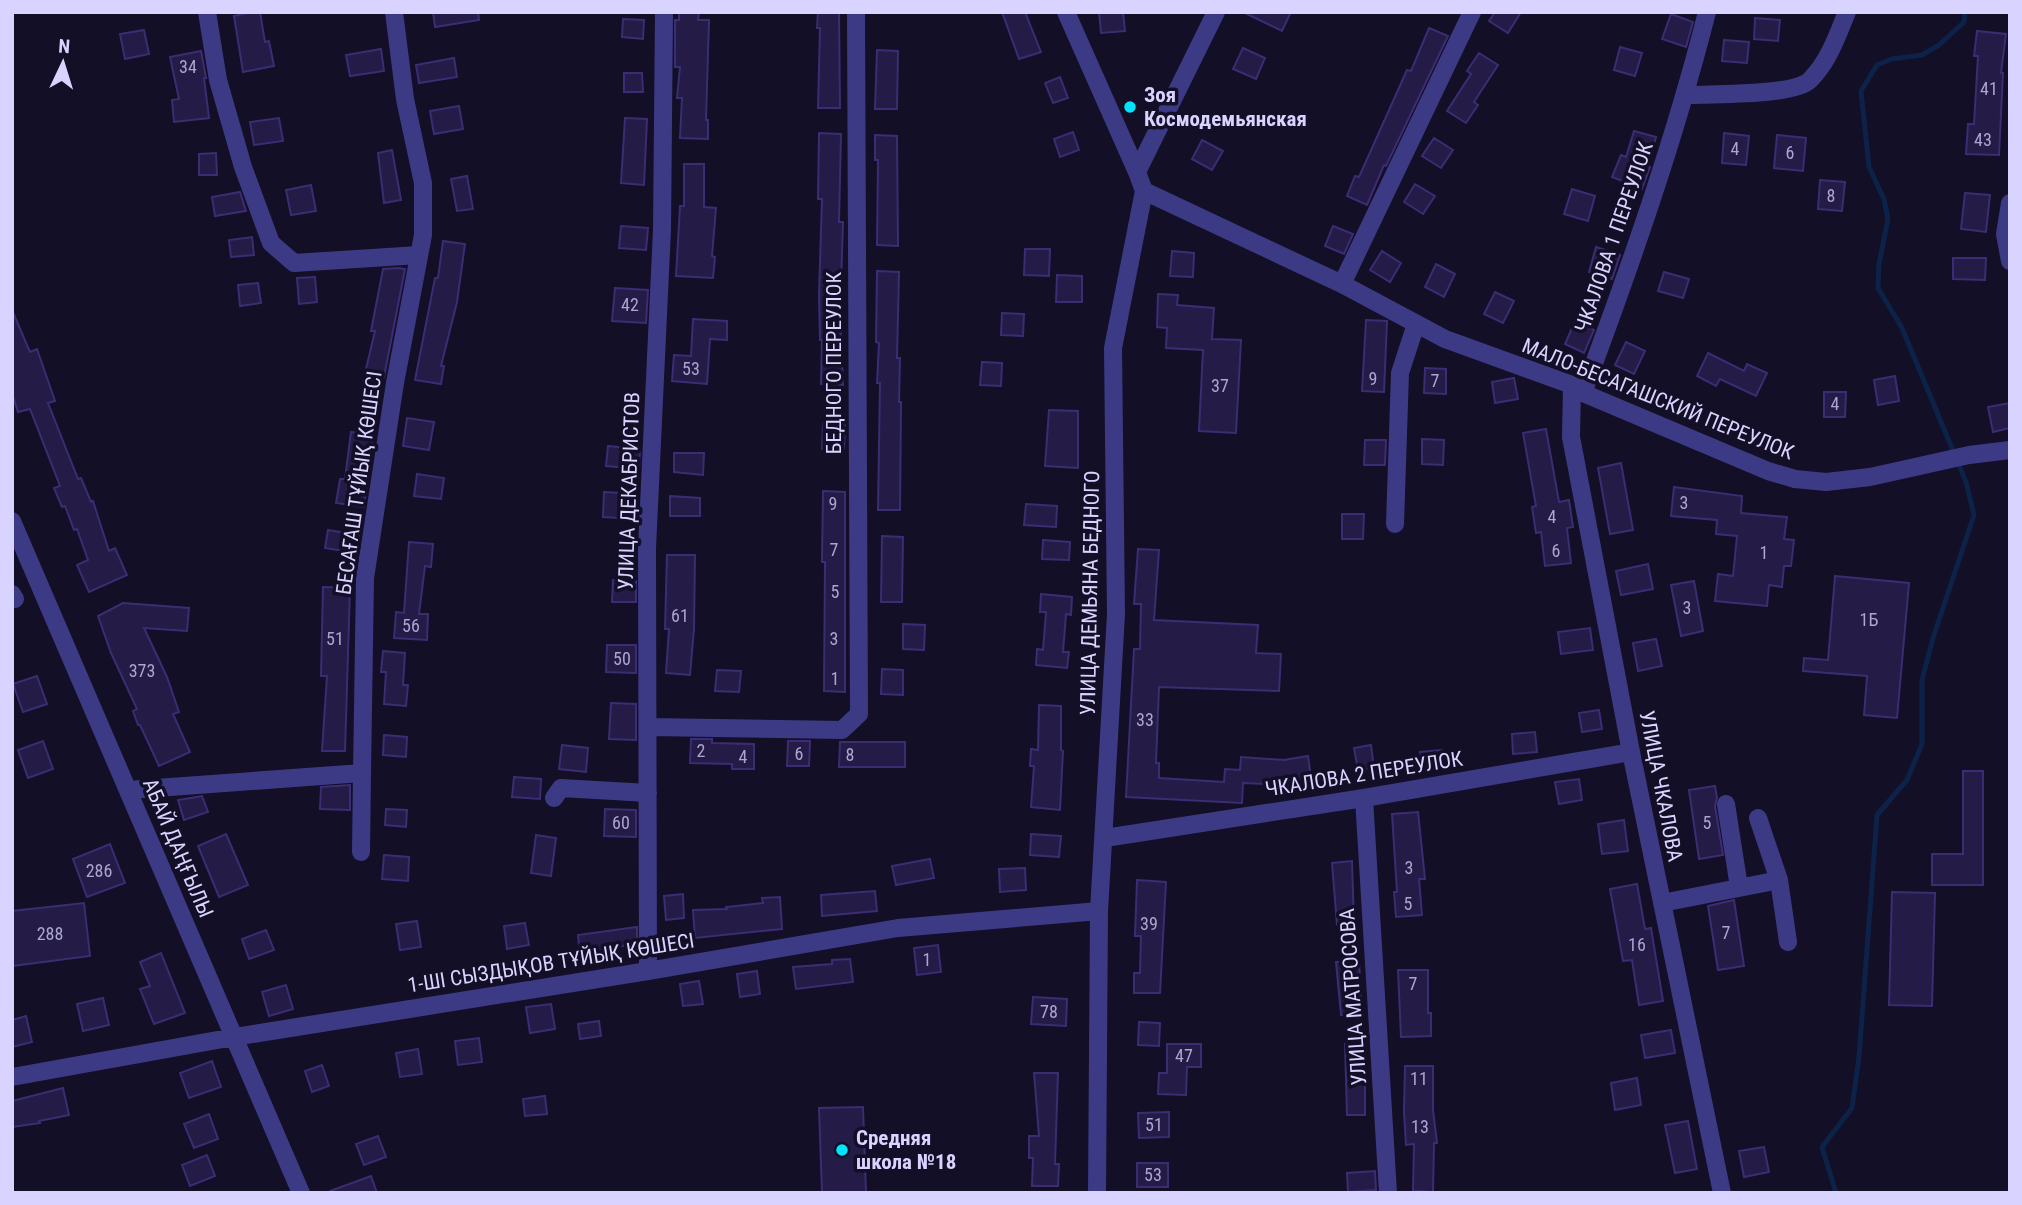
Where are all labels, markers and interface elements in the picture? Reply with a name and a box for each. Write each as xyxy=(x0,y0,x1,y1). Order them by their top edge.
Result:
north arrow xyxy=(28,28,98,98)
text: N xyxy=(58,35,71,58)
house number: 34 xyxy=(179,56,197,77)
house number: 41 xyxy=(1980,78,1998,99)
place label: Зоя Космодемьянская xyxy=(1144,83,1307,131)
marker: Зоя Космодемьянская xyxy=(1122,99,1138,115)
house number: 43 xyxy=(1974,129,1992,150)
house number: 4 xyxy=(1731,138,1740,159)
street label: ЧКАЛОВА 1 ПЕРЕУЛОК xyxy=(1570,139,1658,335)
house number: 6 xyxy=(1786,142,1794,163)
house number: 8 xyxy=(1827,185,1835,206)
street label: БЕДНОГО ПЕРЕУЛОК xyxy=(822,272,846,454)
house number: 42 xyxy=(621,294,639,315)
street label: МАЛО-БЕСАГАШСКИЙ ПЕРЕУЛОК xyxy=(1519,333,1798,465)
house number: 53 xyxy=(682,358,700,379)
house number: 9 xyxy=(1369,368,1377,389)
street label: БЕСАҒАШ ТҰЙЫҚ КӨШЕСІ xyxy=(331,370,387,596)
house number: 7 xyxy=(1431,370,1440,391)
house number: 37 xyxy=(1211,375,1229,396)
street label: УЛИЦА ДЕКАБРИСТОВ xyxy=(614,392,644,590)
house number: 4 xyxy=(1831,393,1840,414)
street label: УЛИЦА ДЕМЬЯНА БЕДНОГО xyxy=(1076,470,1104,716)
house number: 3 xyxy=(1680,492,1688,513)
house number: 9 xyxy=(829,493,837,514)
house number: 4 xyxy=(1548,506,1557,527)
house number: 7 xyxy=(830,539,839,560)
house number: 6 xyxy=(1552,540,1560,561)
house number: 1 xyxy=(1760,542,1768,563)
house number: 5 xyxy=(831,581,840,602)
house number: 3 xyxy=(1683,597,1691,618)
house number: 61 xyxy=(671,605,689,626)
house number: 1Б xyxy=(1860,609,1878,630)
house number: 56 xyxy=(402,615,420,636)
house number: 51 xyxy=(326,628,344,649)
house number: 3 xyxy=(830,628,838,649)
house number: 50 xyxy=(613,648,631,669)
house number: 373 xyxy=(129,660,155,681)
house number: 1 xyxy=(831,668,839,689)
house number: 33 xyxy=(1136,709,1154,730)
street label: УЛИЦА ЧКАЛОВА xyxy=(1635,709,1687,863)
house number: 2 xyxy=(697,740,706,761)
house number: 6 xyxy=(795,743,803,764)
house number: 8 xyxy=(846,744,854,765)
house number: 4 xyxy=(739,746,748,767)
street label: ЧКАЛОВА 2 ПЕРЕУЛОК xyxy=(1264,746,1465,801)
street label: АБАЙ ДАҢҒЫЛЫ xyxy=(138,775,218,921)
house number: 60 xyxy=(612,812,630,833)
house number: 5 xyxy=(1703,812,1712,833)
house number: 3 xyxy=(1405,857,1413,878)
house number: 286 xyxy=(86,860,112,881)
house number: 5 xyxy=(1404,893,1413,914)
street label: УЛИЦА МАТРОСОВА xyxy=(1335,908,1371,1086)
house number: 39 xyxy=(1140,913,1158,934)
house number: 7 xyxy=(1722,922,1731,943)
house number: 288 xyxy=(37,923,63,944)
street label: 1-ШІ СЫЗДЫҚОВ ТҰЙЫҚ КӨШЕСІ xyxy=(406,928,696,998)
house number: 16 xyxy=(1628,934,1646,955)
house number: 1 xyxy=(923,949,931,970)
house number: 7 xyxy=(1409,973,1418,994)
house number: 78 xyxy=(1040,1001,1058,1022)
house number: 47 xyxy=(1175,1045,1193,1066)
house number: 11 xyxy=(1410,1068,1428,1089)
house number: 51 xyxy=(1145,1114,1163,1135)
house number: 13 xyxy=(1411,1116,1429,1137)
place label: Средняя школа №18 xyxy=(856,1126,956,1174)
marker: Средняя школа №18 xyxy=(834,1142,850,1158)
house number: 53 xyxy=(1144,1164,1162,1185)

